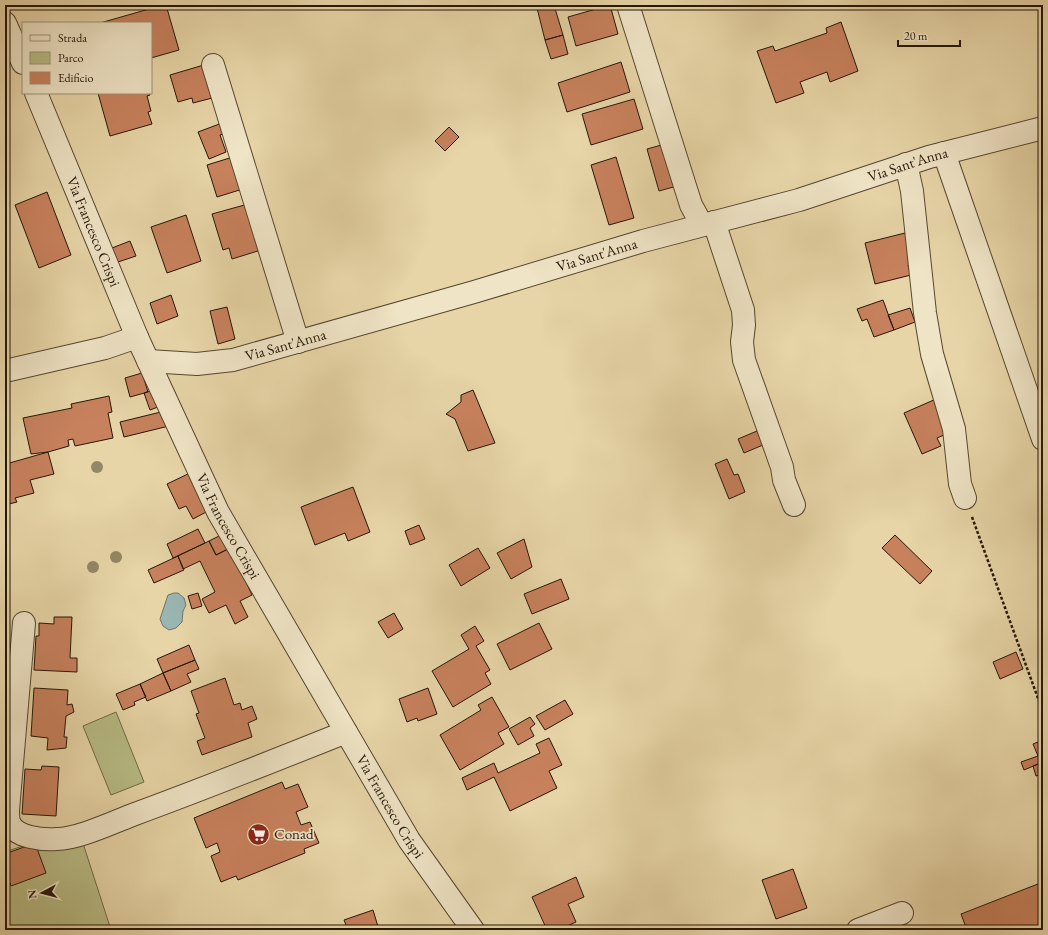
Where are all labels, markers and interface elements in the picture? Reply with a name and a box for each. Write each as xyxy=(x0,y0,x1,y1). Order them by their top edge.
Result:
legend xyxy=(22,22,152,94)
scale bar xyxy=(898,22,960,48)
text: 20 m xyxy=(904,28,928,44)
text: Strada xyxy=(58,30,87,46)
text: Parco xyxy=(58,50,83,66)
text: Edificio xyxy=(58,70,94,86)
street label: Via Sant'Anna xyxy=(865,143,950,186)
street label: Via Francesco Crispi xyxy=(63,173,125,290)
street label: Via Sant'Anna xyxy=(554,233,639,276)
street label: Via Sant'Anna xyxy=(243,324,328,365)
street label: Via Francesco Crispi xyxy=(192,470,265,582)
street label: Via Francesco Crispi xyxy=(352,751,429,862)
supermarket icon: Conad xyxy=(245,821,271,847)
place label: Conad xyxy=(274,824,314,843)
north arrow xyxy=(22,873,62,913)
text: N xyxy=(25,889,40,899)

